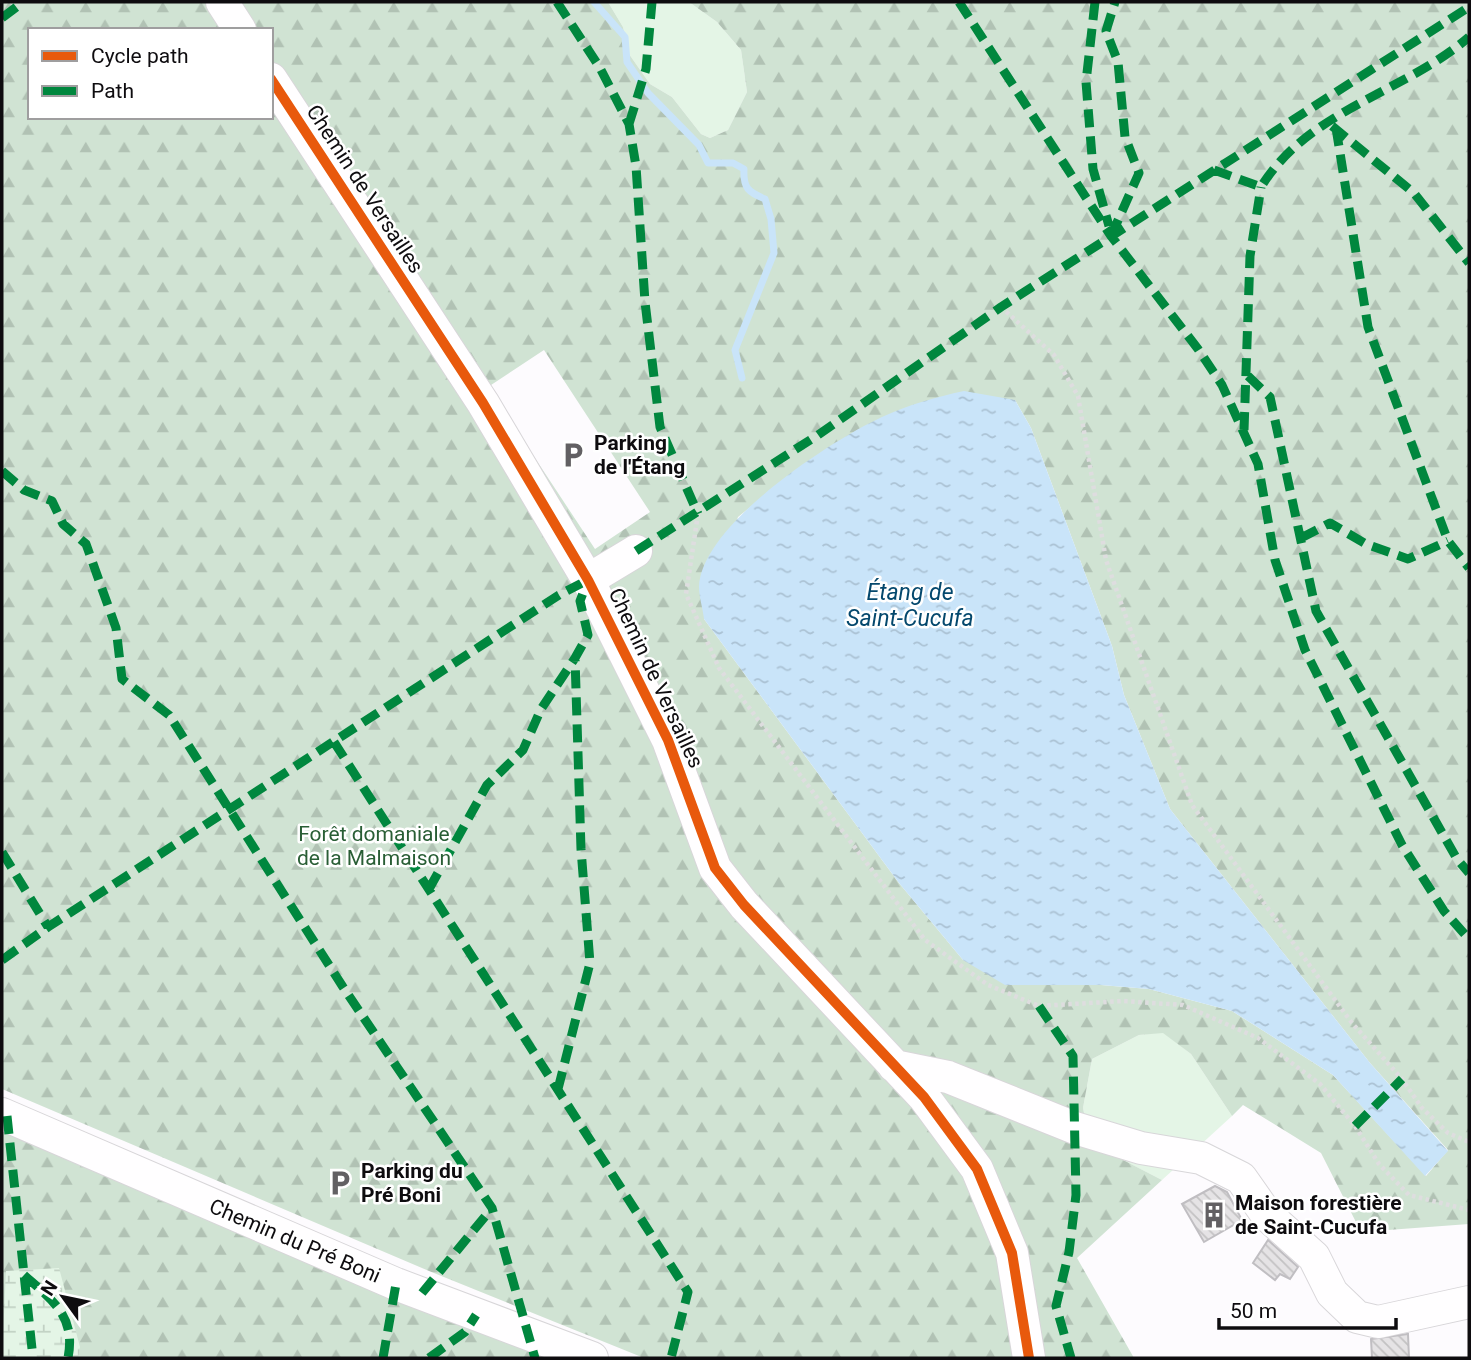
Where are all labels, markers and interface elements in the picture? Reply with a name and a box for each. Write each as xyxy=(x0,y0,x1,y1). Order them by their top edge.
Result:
legend xyxy=(28,28,273,119)
text: Cycle path xyxy=(91,44,189,68)
text: Path xyxy=(91,79,134,103)
street label: Chemin de Versailles xyxy=(302,100,428,278)
place label: Parking de l'Étang xyxy=(594,431,685,479)
parking icon: Parking de l'Étang xyxy=(558,440,588,470)
water label: Étang de Saint-Cucufa xyxy=(846,578,974,632)
street label: Chemin de Versailles xyxy=(604,584,708,772)
park label: Forêt domaniale de la Malmaison xyxy=(297,822,451,870)
place label: Parking du Pré Boni xyxy=(361,1159,463,1207)
parking icon: Parking du Pré Boni xyxy=(325,1168,355,1198)
place label: Maison forestière de Saint-Cucufa xyxy=(1235,1191,1402,1239)
street label: Chemin du Pré Boni xyxy=(206,1194,384,1288)
building icon: Maison forestière de Saint-Cucufa xyxy=(1199,1200,1229,1230)
north arrow xyxy=(28,1262,98,1332)
text: N xyxy=(36,1276,62,1300)
scale bar xyxy=(1219,1286,1396,1330)
text: 50 m xyxy=(1230,1299,1277,1323)

